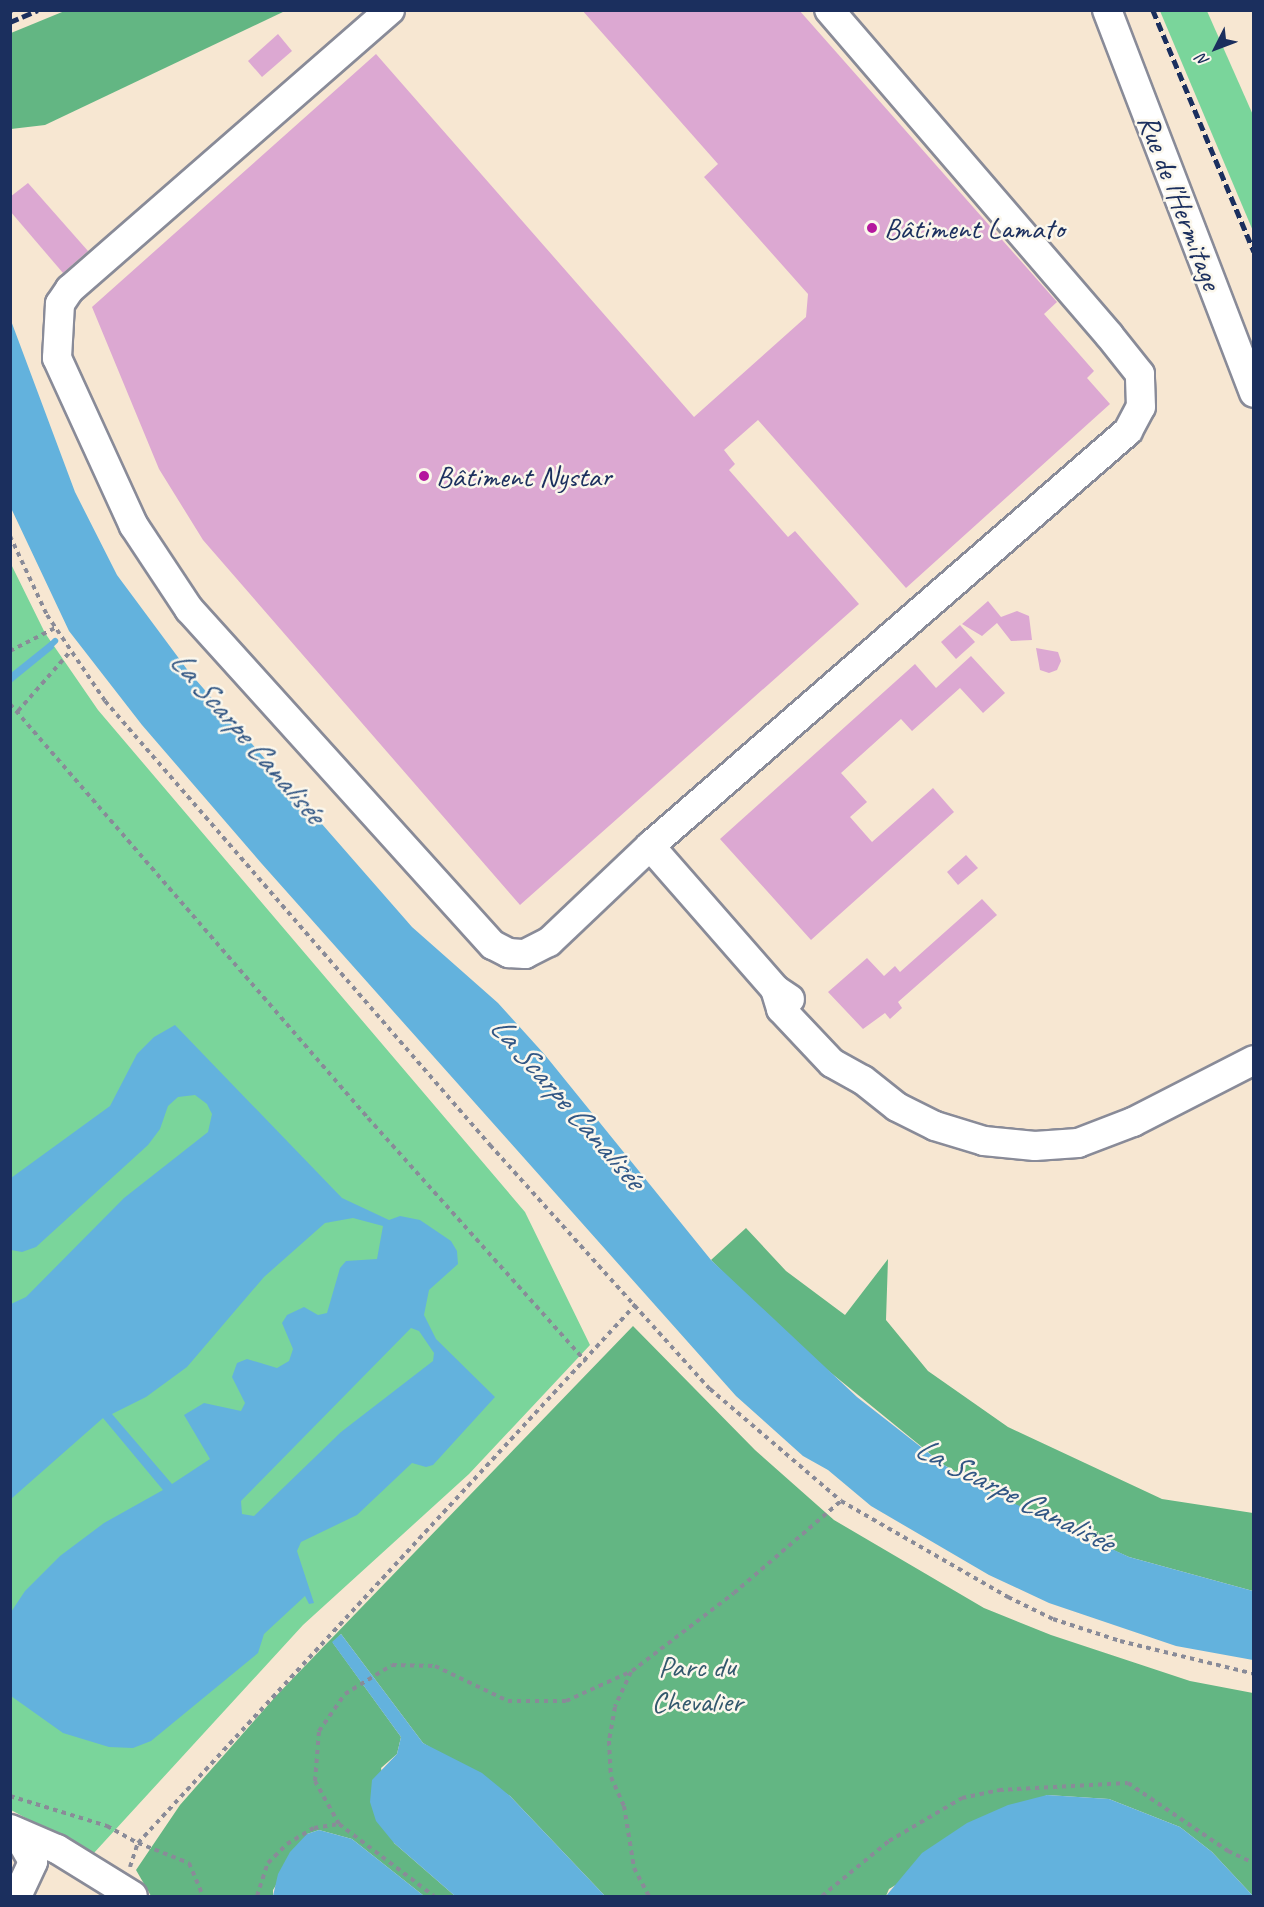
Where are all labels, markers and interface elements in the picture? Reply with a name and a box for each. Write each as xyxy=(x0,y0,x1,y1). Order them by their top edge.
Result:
north arrow xyxy=(1186,18,1246,78)
text: N xyxy=(1192,50,1213,70)
street label: Rue de l'Hermitage xyxy=(1130,109,1230,295)
place label: Bâtiment Lamato xyxy=(884,210,1062,246)
marker: Bâtiment Lamato xyxy=(865,221,879,235)
place label: Bâtiment Nystar xyxy=(436,458,612,494)
marker: Bâtiment Nystar xyxy=(417,469,431,483)
water label: La Scarpe Canalisée xyxy=(161,643,333,831)
water label: La Scarpe Canalisée xyxy=(481,1009,653,1197)
water label: La Scarpe Canalisée xyxy=(909,1429,1119,1561)
park label: Parc du Chevalier xyxy=(651,1648,743,1718)

